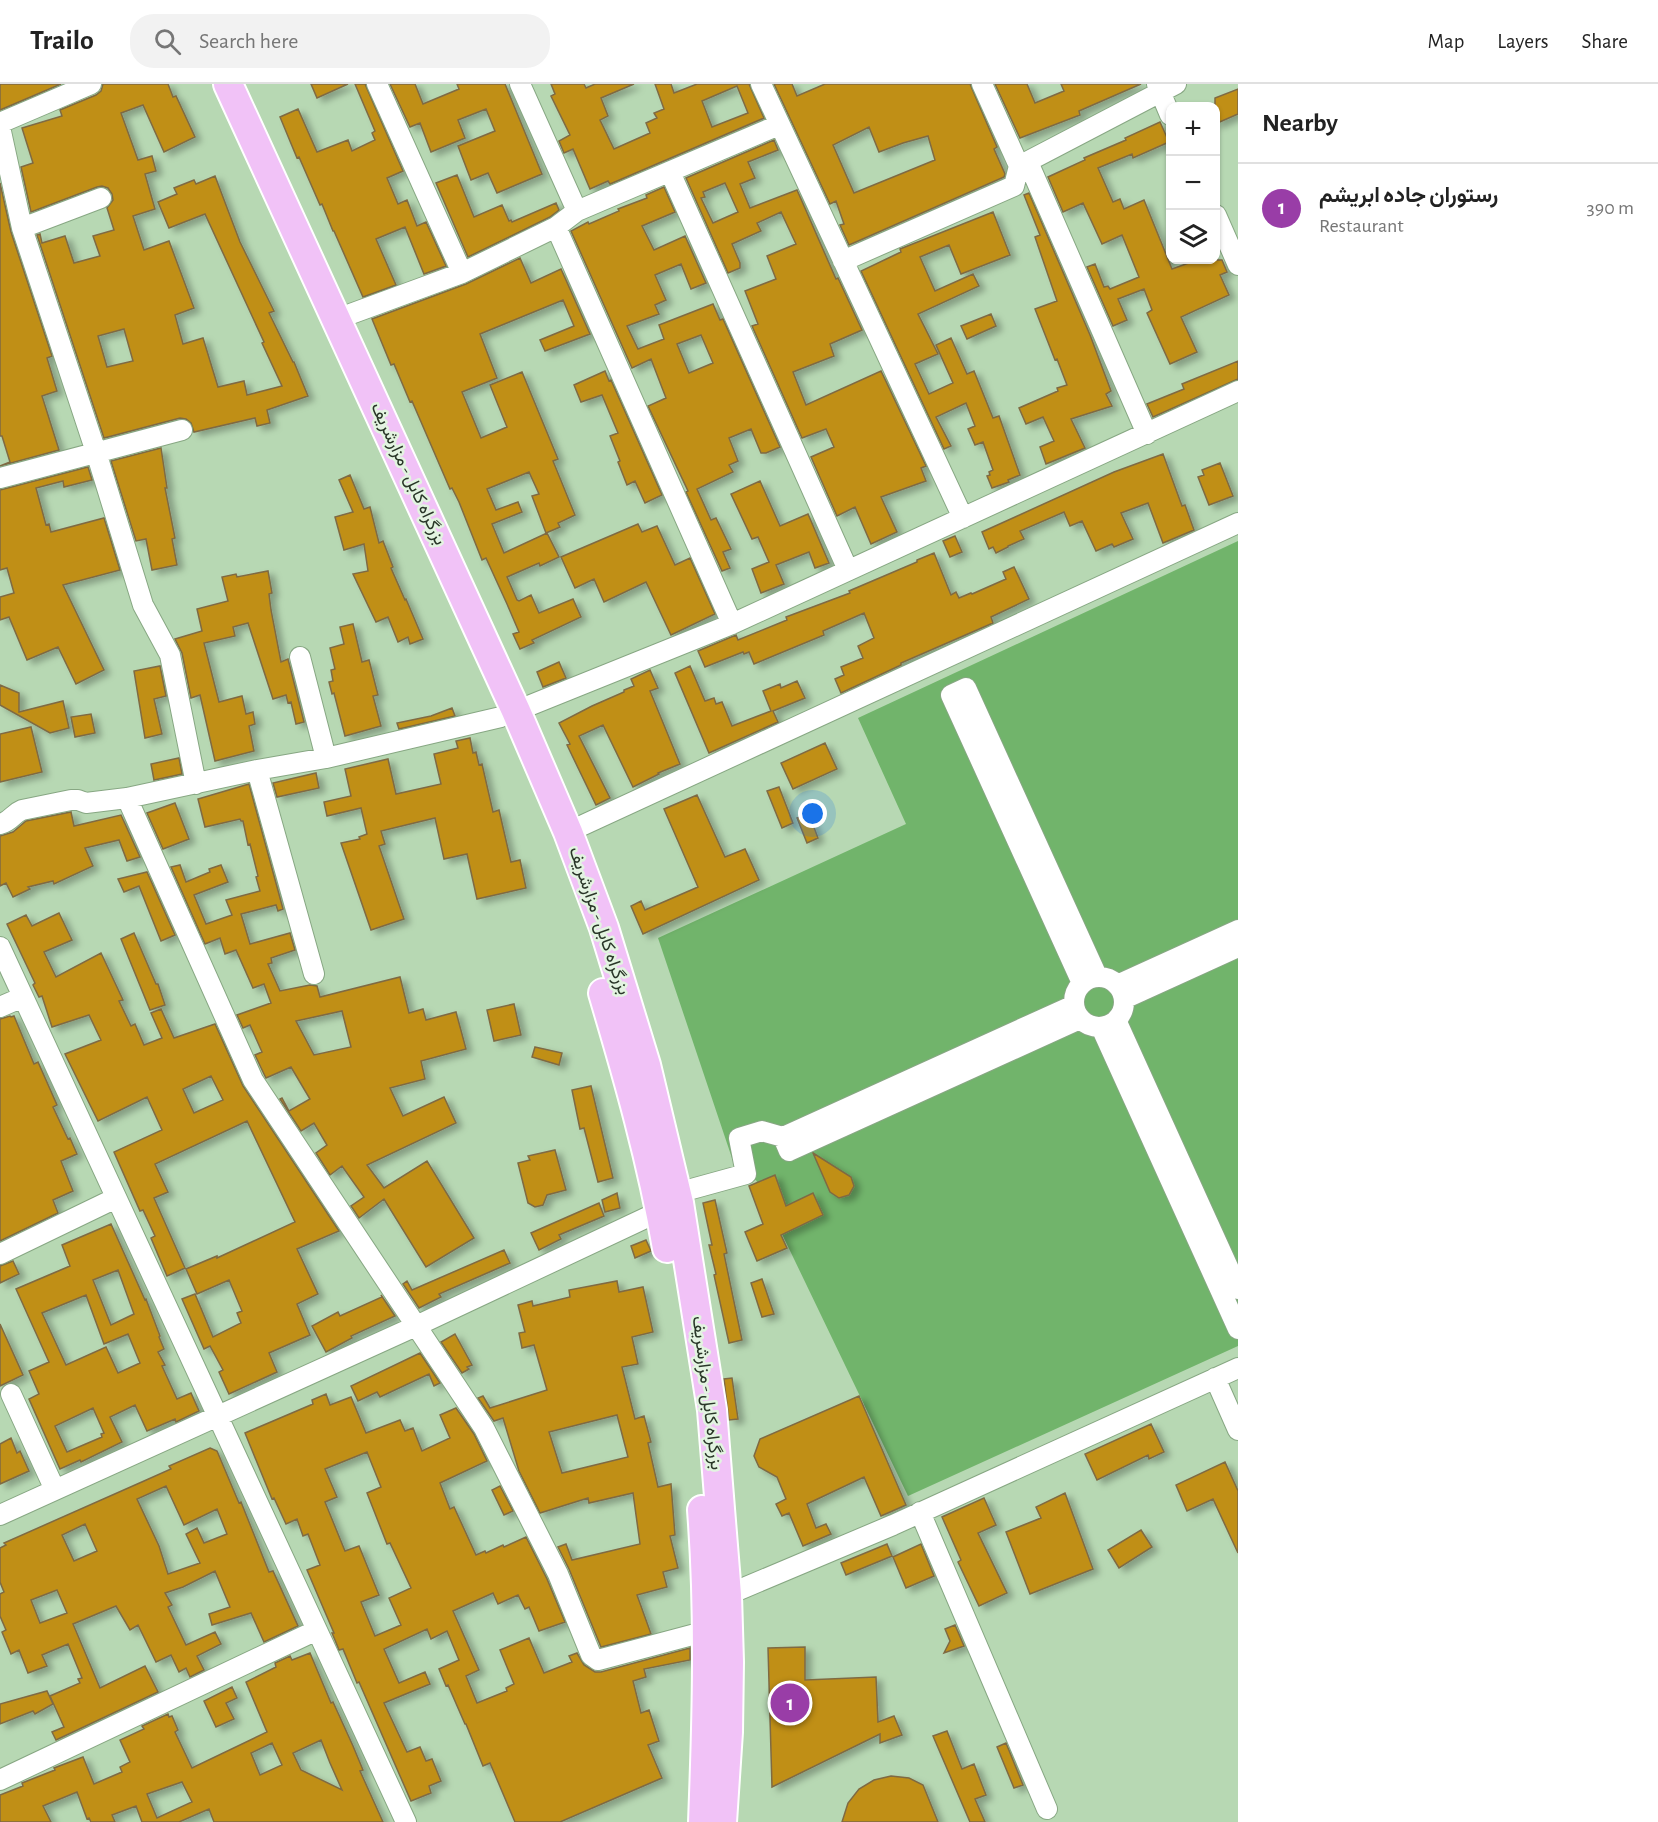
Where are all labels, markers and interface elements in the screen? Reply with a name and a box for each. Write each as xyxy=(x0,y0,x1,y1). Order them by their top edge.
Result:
search box xyxy=(130,14,550,68)
icon: search xyxy=(151,25,184,58)
text: Trailo xyxy=(30,27,94,55)
text: Search here xyxy=(199,30,298,52)
text: Map xyxy=(1428,31,1464,52)
text: Layers xyxy=(1497,31,1548,52)
text: Share xyxy=(1581,31,1628,52)
map controls xyxy=(1166,102,1220,264)
button: + xyxy=(1166,102,1220,156)
text: Nearby xyxy=(1262,110,1338,136)
button: − xyxy=(1166,156,1220,210)
text: رستوران جاده ابریشم xyxy=(1319,184,1498,206)
text: 1 xyxy=(1278,198,1285,218)
text: 390 m xyxy=(1587,198,1634,218)
button: layers xyxy=(1166,210,1220,264)
text: Restaurant xyxy=(1319,216,1404,236)
street label: بزرگراه کابل - مزارشریف xyxy=(366,400,450,548)
your location xyxy=(798,799,827,828)
street label: بزرگراه کابل - مزارشریف xyxy=(564,844,634,998)
street label: بزرگراه کابل - مزارشریف xyxy=(688,1315,726,1471)
pin: 1 xyxy=(770,1680,810,1726)

